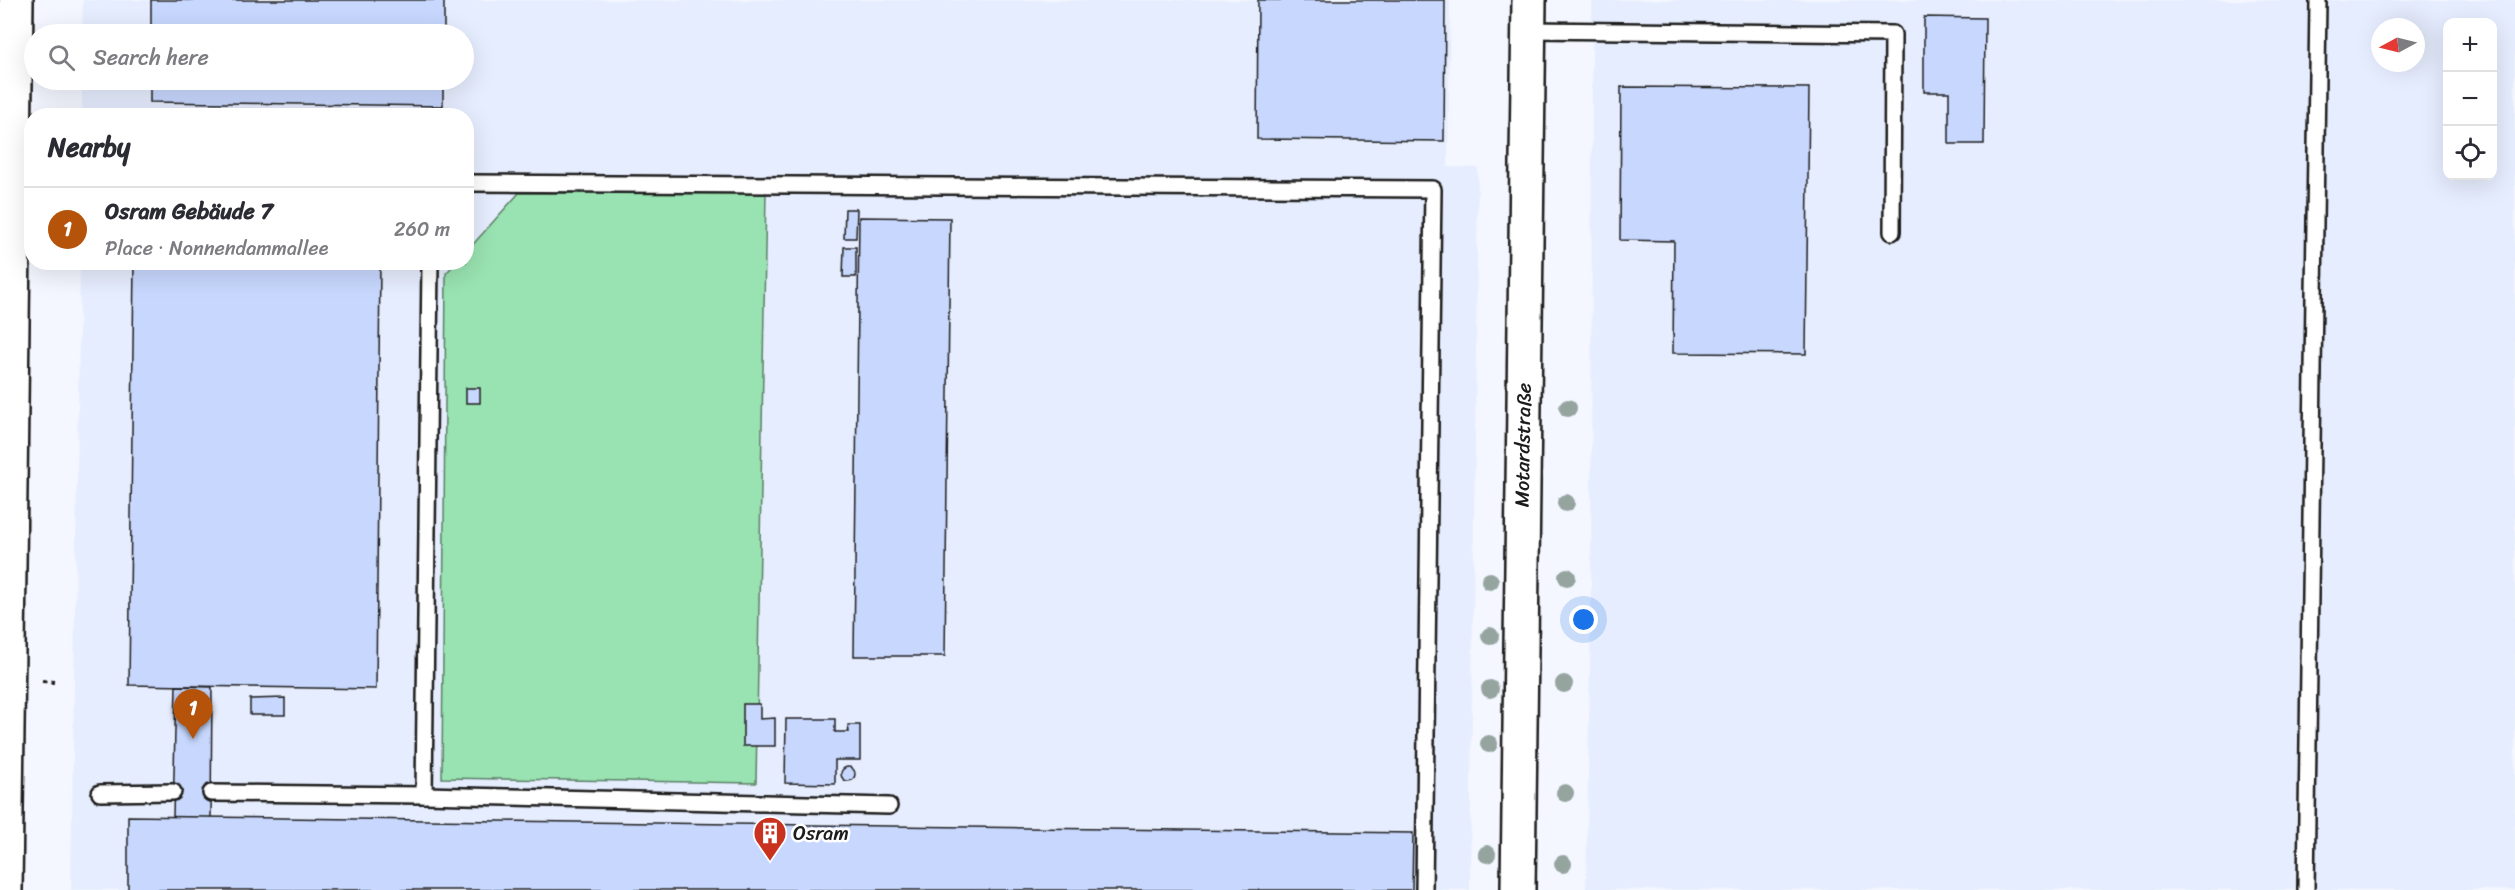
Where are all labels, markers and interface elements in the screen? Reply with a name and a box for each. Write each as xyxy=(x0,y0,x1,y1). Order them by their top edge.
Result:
north arrow xyxy=(2371,18,2425,72)
map controls xyxy=(2443,18,2497,180)
button: + xyxy=(2443,18,2497,72)
search box xyxy=(24,24,474,90)
text: Search here xyxy=(93,38,209,77)
icon: search xyxy=(45,41,78,74)
button: − xyxy=(2443,72,2497,126)
text: Nearby xyxy=(48,124,130,170)
button: locate xyxy=(2443,126,2497,180)
text: Osram Gebäude 7 xyxy=(105,192,273,231)
text: 1 xyxy=(63,212,72,247)
text: 260 m xyxy=(394,212,450,247)
text: Place · Nonnendammallee xyxy=(105,231,328,266)
street label: Motardstraße xyxy=(1504,383,1542,507)
your location xyxy=(1569,605,1598,634)
pin: 1 xyxy=(174,690,212,739)
building icon: Osram xyxy=(752,815,788,862)
place label: Osram xyxy=(793,816,849,851)

